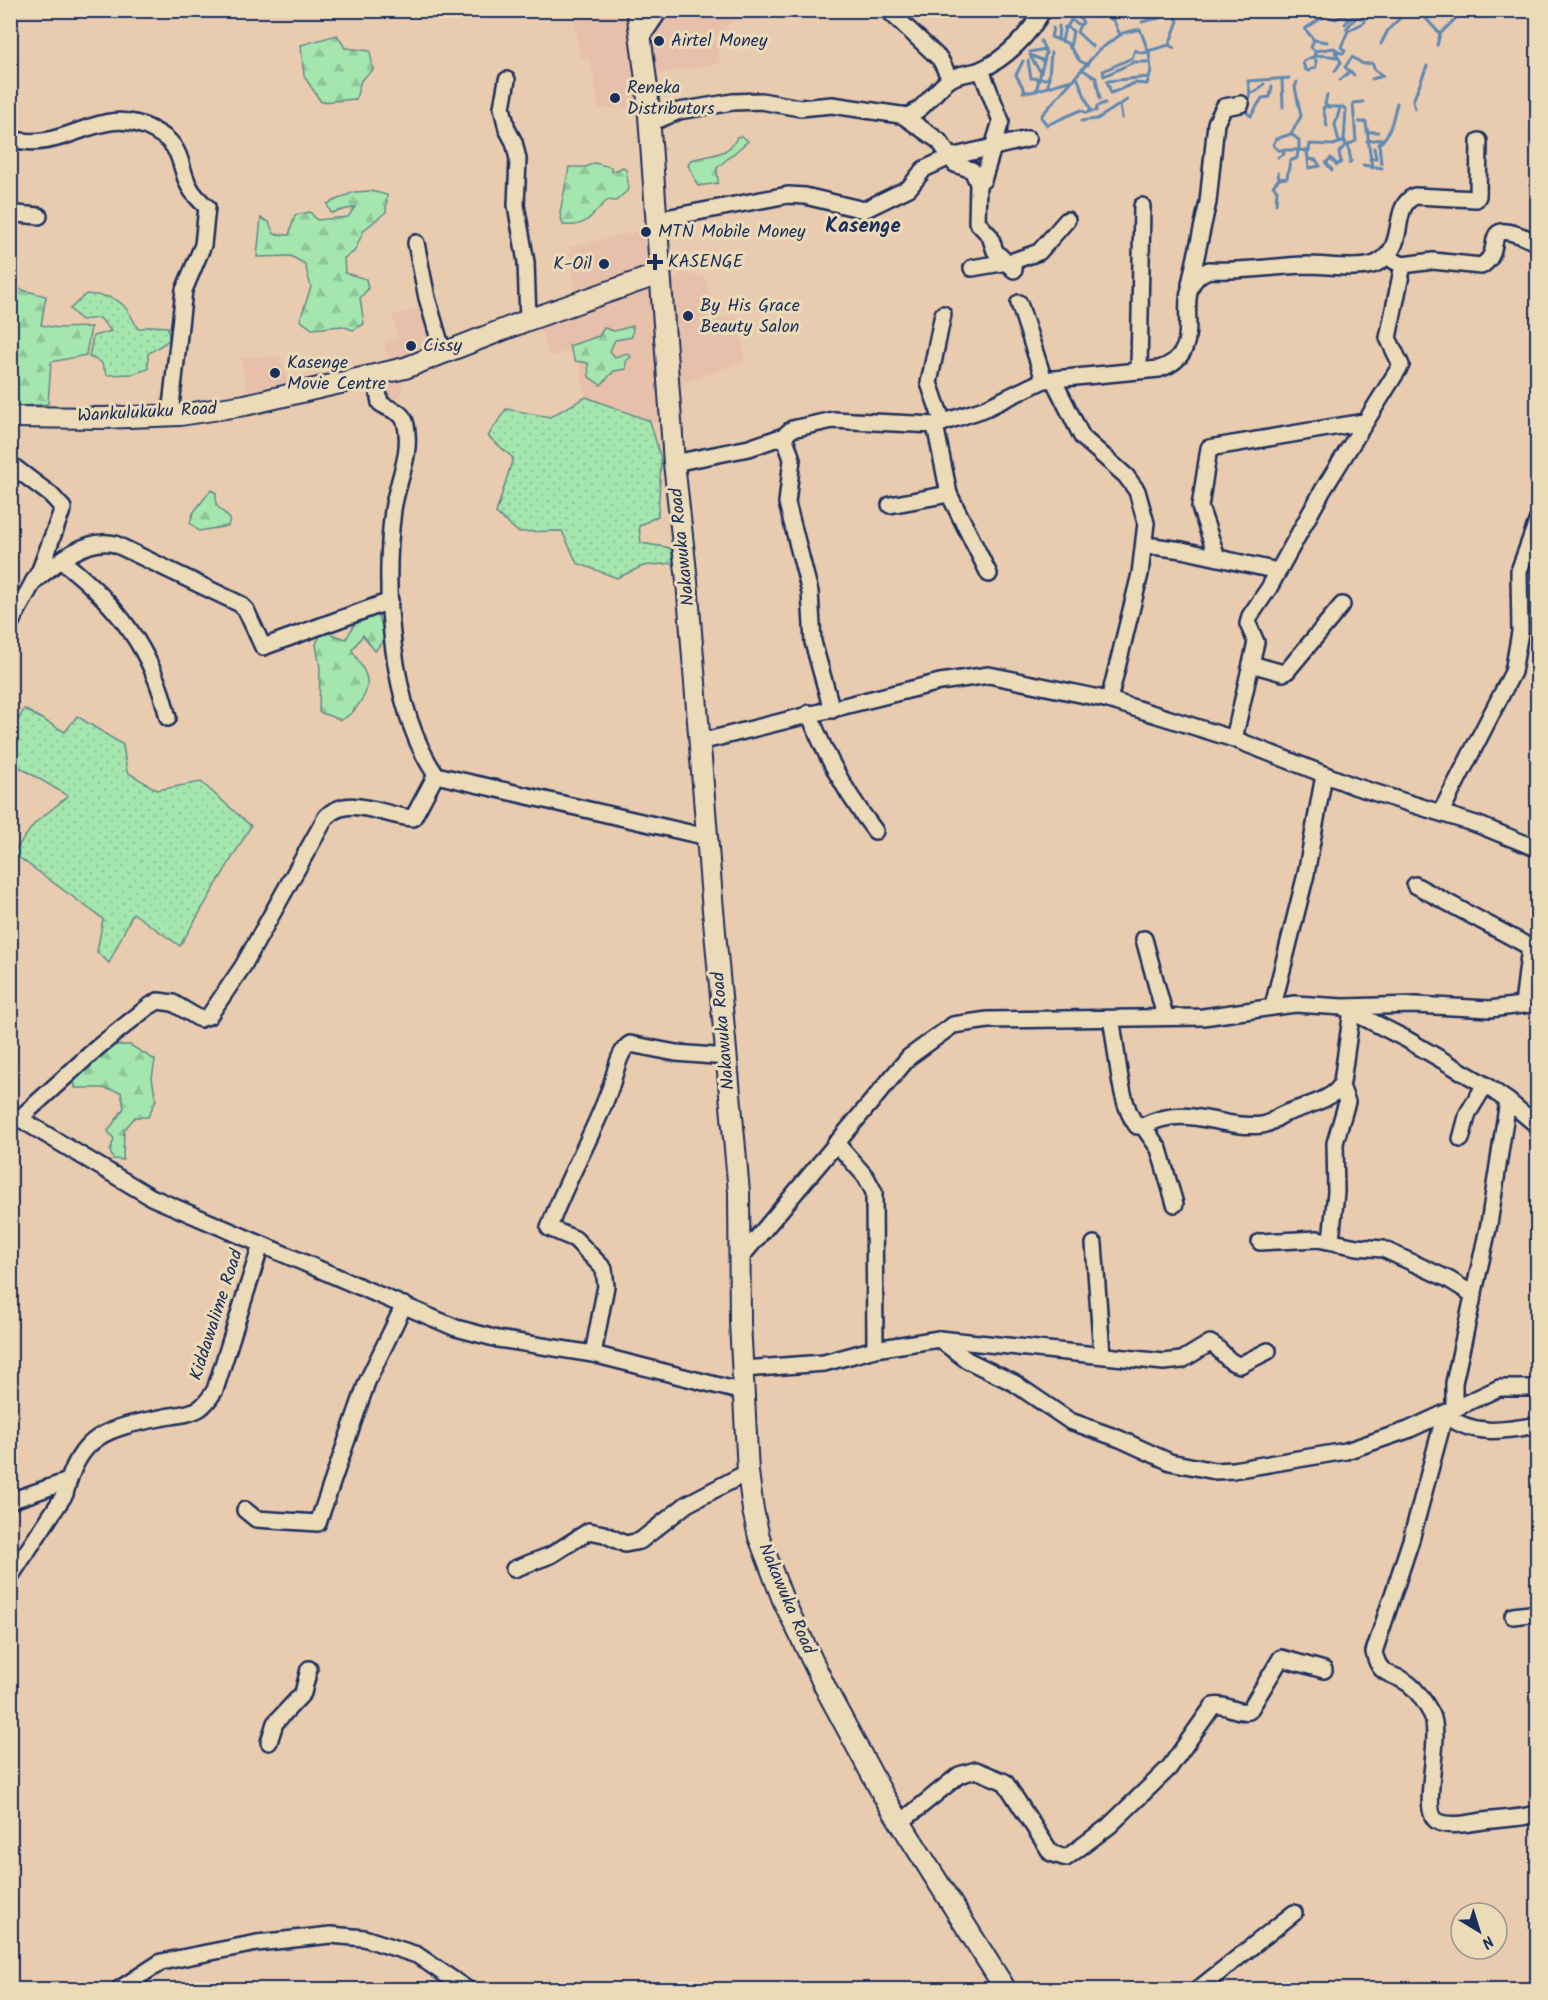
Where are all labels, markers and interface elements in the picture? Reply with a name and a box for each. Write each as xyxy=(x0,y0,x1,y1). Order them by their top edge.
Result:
place label: Airtel Money xyxy=(671,27,768,56)
marker: Airtel Money xyxy=(652,34,666,48)
place label: Reneka Distributors xyxy=(627,74,715,124)
marker: Reneka Distributors xyxy=(608,91,622,105)
district label: Kasenge xyxy=(825,210,901,243)
place label: MTN Mobile Money xyxy=(658,218,806,247)
marker: MTN Mobile Money xyxy=(639,225,653,239)
place label: KASENGE xyxy=(668,248,744,277)
place label: K-Oil xyxy=(553,250,593,279)
marker: KASENGE xyxy=(646,253,664,271)
marker: K-Oil xyxy=(597,257,611,271)
place label: By His Grace Beauty Salon xyxy=(700,292,800,342)
marker: By His Grace Beauty Salon xyxy=(681,309,695,323)
place label: Cissy xyxy=(423,332,462,361)
marker: Cissy xyxy=(404,339,418,353)
place label: Kasenge Movie Centre xyxy=(287,349,386,399)
marker: Kasenge Movie Centre xyxy=(268,366,282,380)
street label: Wankulukuku Road xyxy=(76,395,219,431)
street label: Nakawuka Road xyxy=(662,486,704,607)
street label: Nakawuka Road xyxy=(704,970,744,1091)
street label: Kiddawalime Road xyxy=(182,1245,252,1384)
street label: Nakawuka Road xyxy=(750,1539,823,1660)
north arrow xyxy=(1449,1901,1509,1961)
text: N xyxy=(1476,1929,1499,1955)

